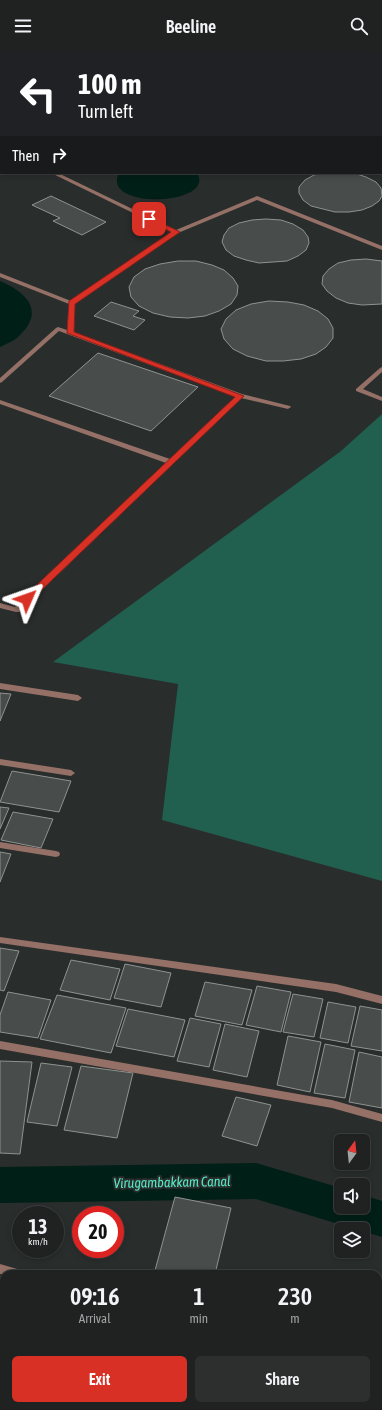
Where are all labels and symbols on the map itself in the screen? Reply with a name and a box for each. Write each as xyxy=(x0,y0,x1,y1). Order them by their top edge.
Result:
pin xyxy=(132,202,166,236)
position arrow xyxy=(6,578,48,620)
north arrow xyxy=(334,1134,370,1170)
water label: Virugambakkam Canal xyxy=(113,1173,231,1191)
speed limit sign: 20 xyxy=(72,1206,124,1258)

